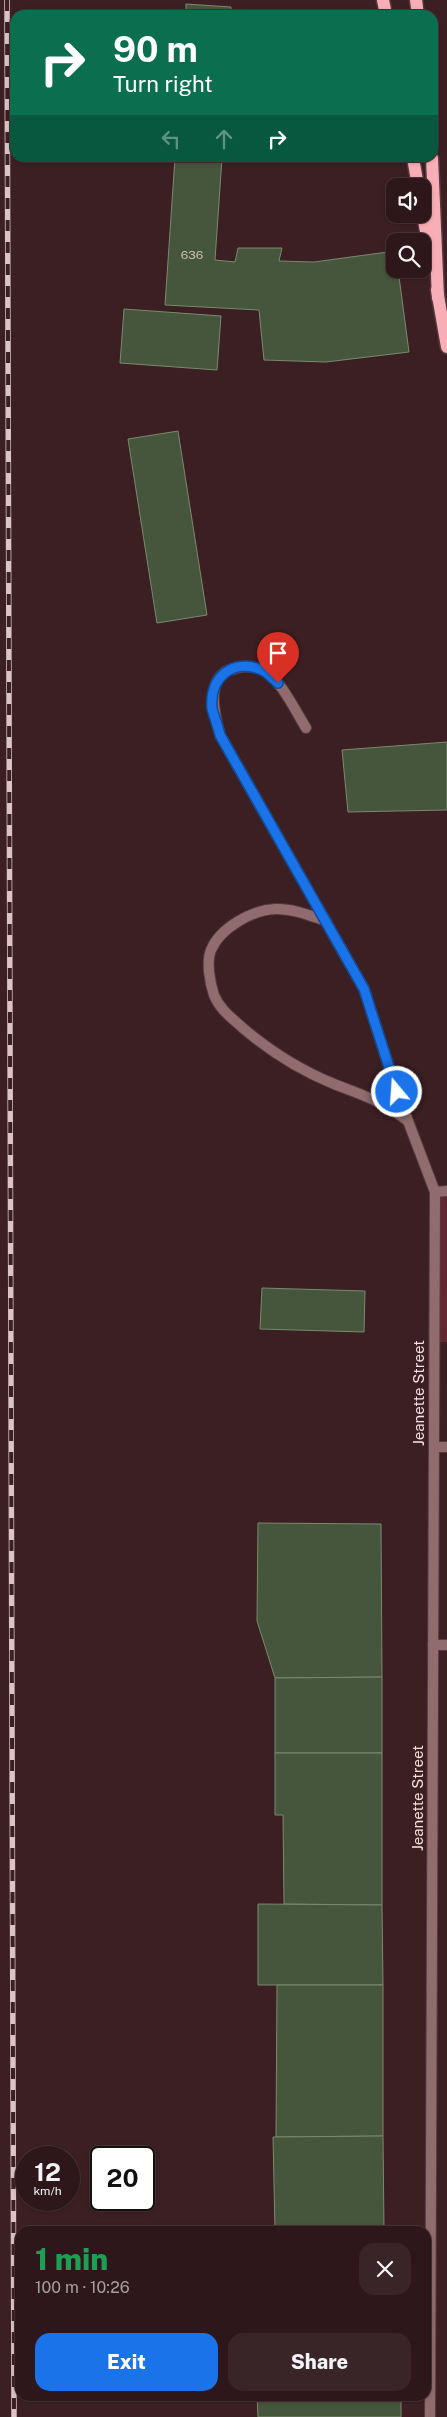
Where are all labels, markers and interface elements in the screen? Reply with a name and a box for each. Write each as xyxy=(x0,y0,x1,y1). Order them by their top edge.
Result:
text: 90 m xyxy=(113,29,198,70)
icon: right xyxy=(30,30,95,95)
text: Turn right xyxy=(113,71,213,97)
icon: left xyxy=(157,125,185,153)
icon: ahead xyxy=(210,125,238,153)
icon: right xyxy=(263,125,291,153)
map controls xyxy=(386,178,431,278)
button: sound xyxy=(386,178,431,223)
button: search xyxy=(386,233,431,278)
house number: 636 xyxy=(181,248,203,262)
pin xyxy=(257,632,299,683)
icon: arrive xyxy=(264,639,292,667)
position arrow xyxy=(370,1065,422,1117)
street label: Jeanette Street xyxy=(410,1340,427,1446)
street label: Jeanette Street xyxy=(409,1745,426,1851)
speed limit sign: 20 xyxy=(90,2146,155,2211)
text: 12 xyxy=(34,2157,61,2187)
text: km/h xyxy=(33,2184,62,2198)
text: 1 min xyxy=(35,2241,108,2277)
button: close xyxy=(359,2243,411,2295)
text: 100 m · 10:26 xyxy=(35,2278,130,2297)
button: Exit xyxy=(35,2333,218,2391)
button: Share xyxy=(228,2333,411,2391)

